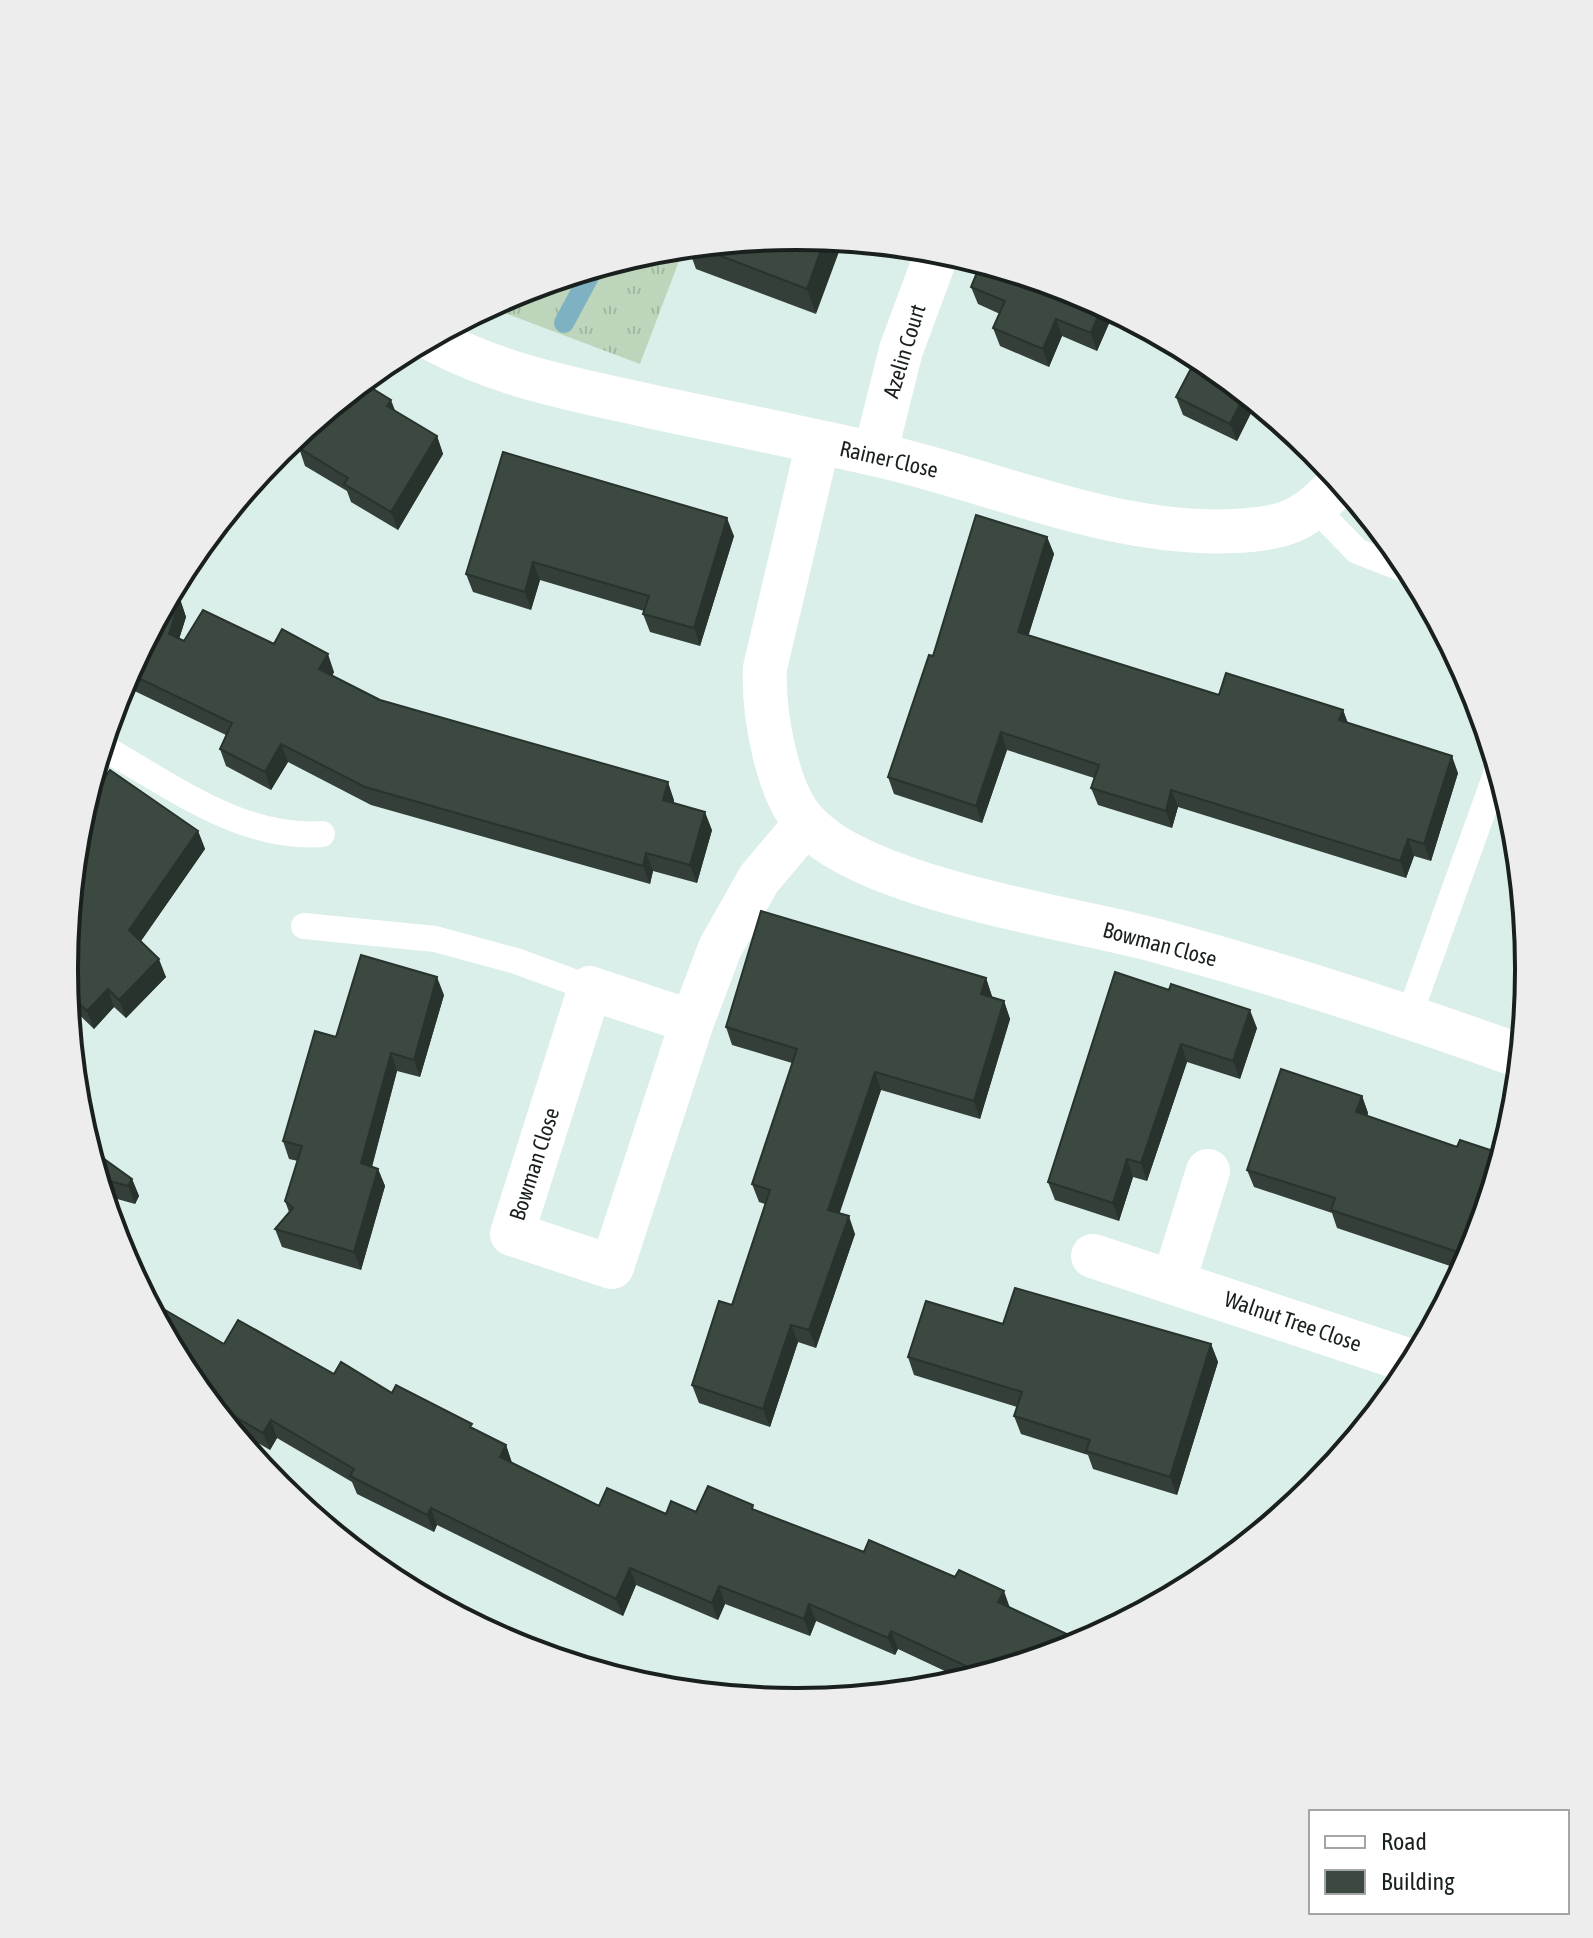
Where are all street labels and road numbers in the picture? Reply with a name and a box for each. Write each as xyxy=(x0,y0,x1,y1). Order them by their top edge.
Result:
street label: Azelin Court xyxy=(877,301,931,401)
street label: Rainer Close xyxy=(837,435,941,483)
street label: Bowman Close xyxy=(1100,916,1220,972)
street label: Bowman Close xyxy=(504,1104,564,1224)
street label: Walnut Tree Close xyxy=(1221,1285,1365,1357)

